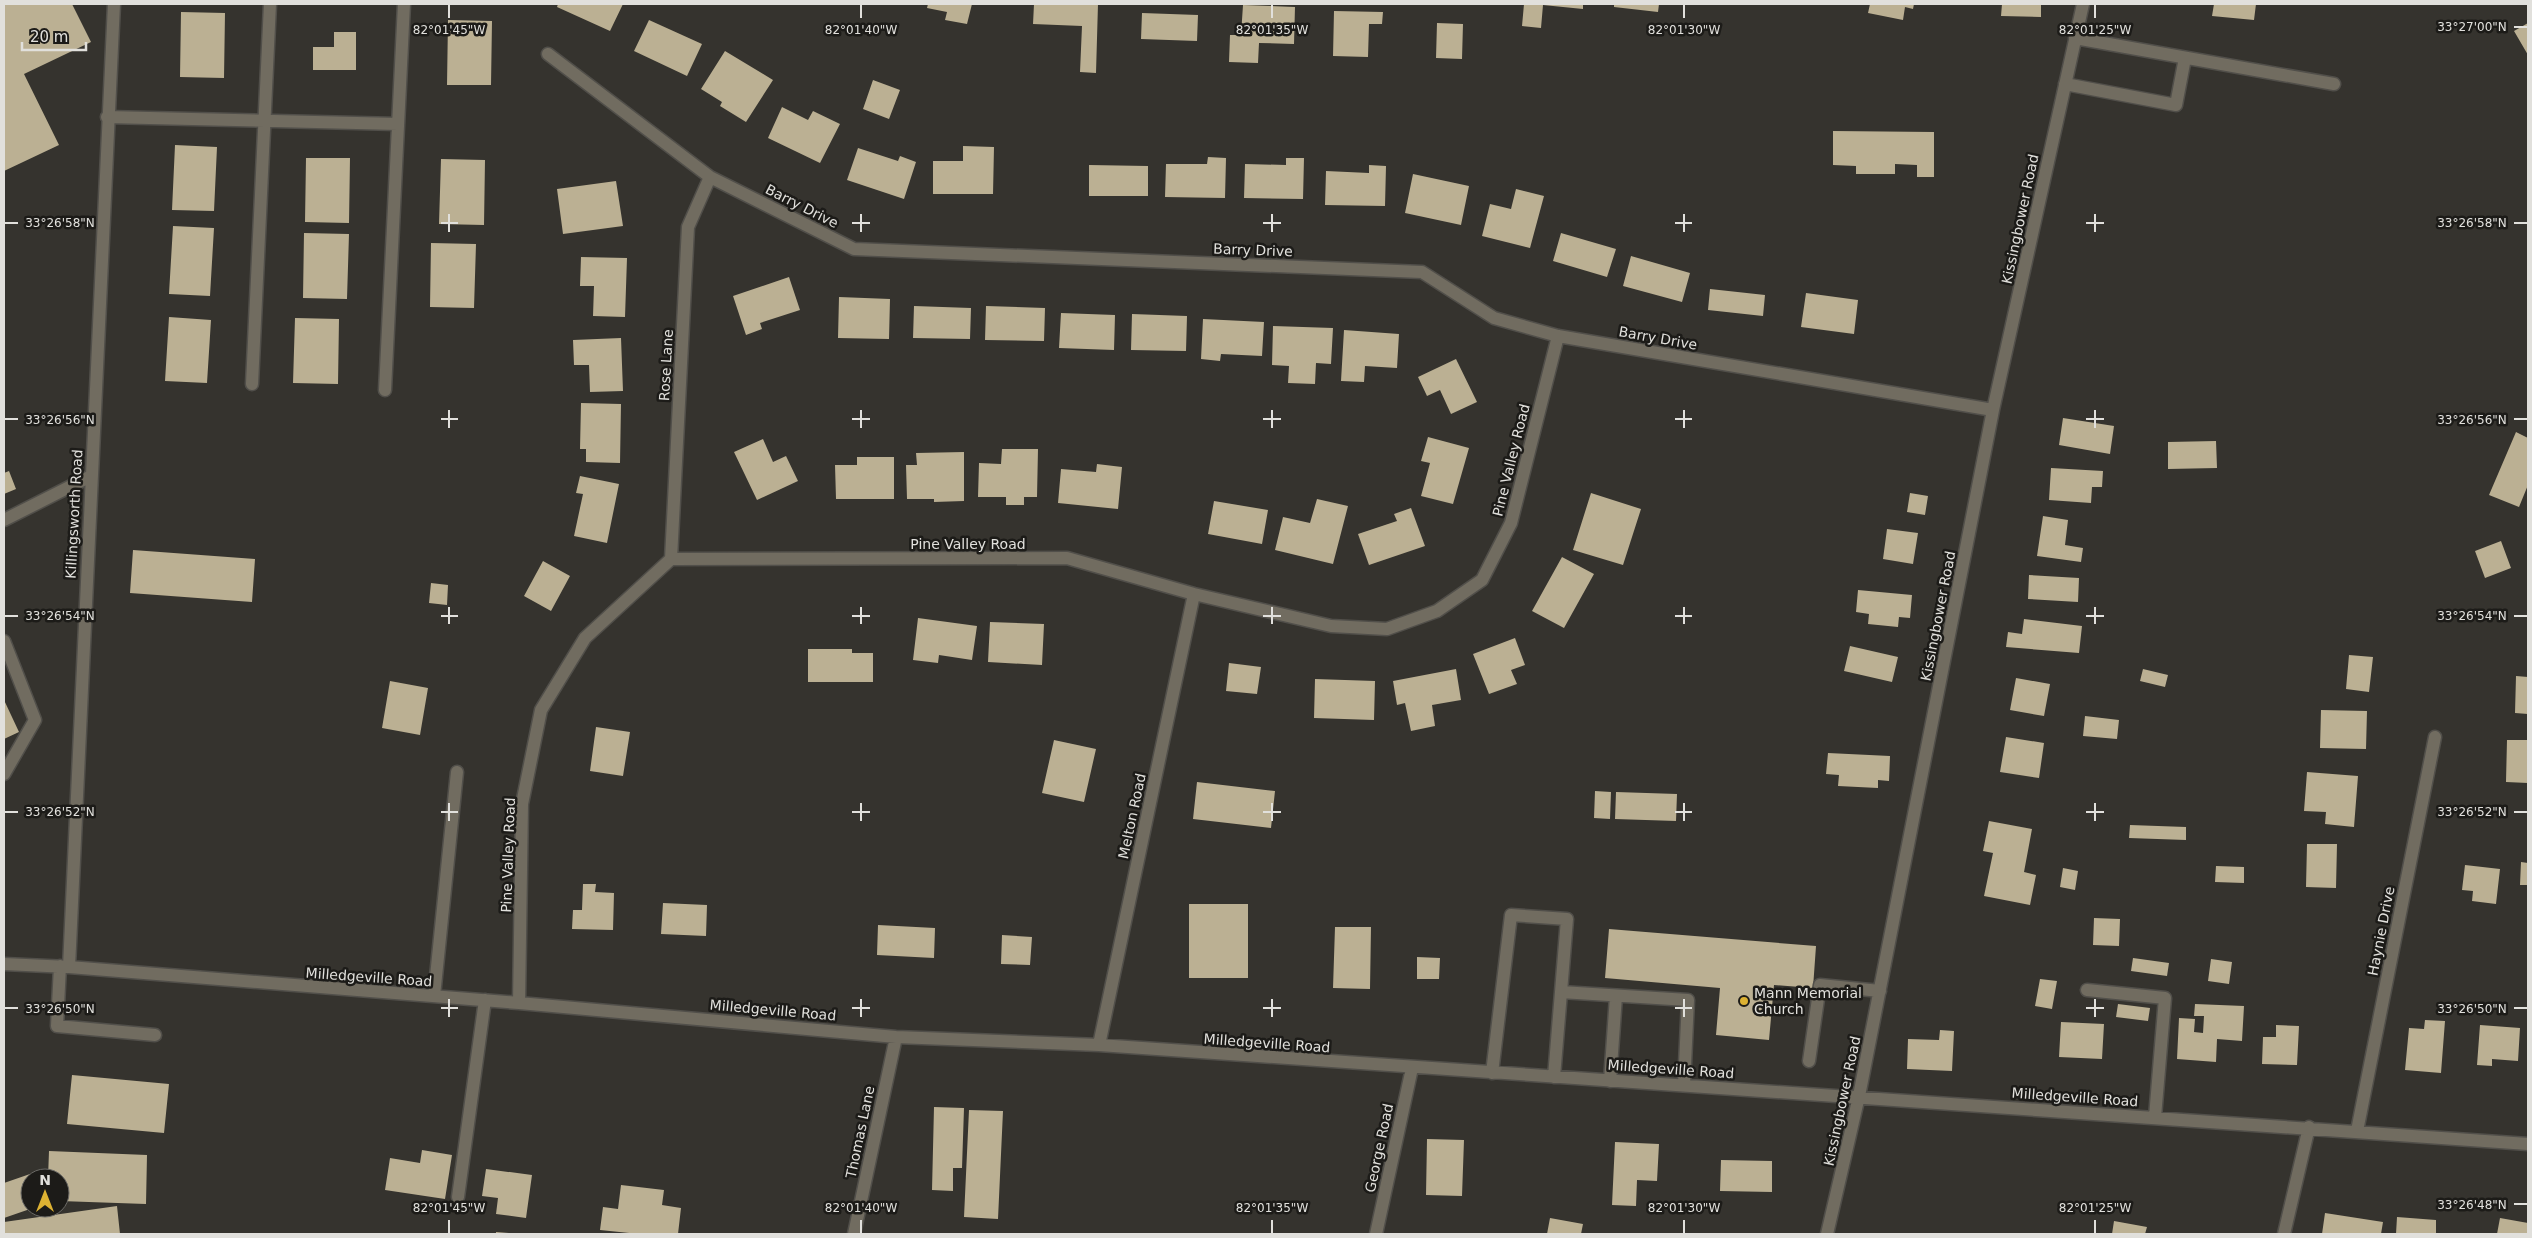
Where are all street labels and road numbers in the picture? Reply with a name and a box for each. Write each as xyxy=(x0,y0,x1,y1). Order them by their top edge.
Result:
street label: Kissingbower Road xyxy=(1998,153,2042,285)
street label: Barry Drive xyxy=(763,181,841,231)
street label: Barry Drive xyxy=(1213,241,1293,259)
street label: Barry Drive xyxy=(1617,323,1699,353)
street label: Rose Lane xyxy=(656,329,676,401)
street label: Pine Valley Road xyxy=(1489,402,1533,518)
street label: Killingsworth Road xyxy=(63,449,85,579)
street label: Pine Valley Road xyxy=(910,536,1026,552)
street label: Kissingbower Road xyxy=(1918,550,1958,682)
street label: Melton Road xyxy=(1115,772,1149,860)
street label: Pine Valley Road xyxy=(498,797,518,913)
street label: Haynie Drive xyxy=(2365,885,2397,977)
street label: Milledgeville Road xyxy=(305,965,433,989)
street label: Milledgeville Road xyxy=(709,997,837,1023)
street label: Milledgeville Road xyxy=(1203,1031,1331,1055)
street label: Kissingbower Road xyxy=(1820,1035,1864,1167)
street label: Milledgeville Road xyxy=(1607,1057,1735,1081)
street label: Thomas Lane xyxy=(842,1084,878,1181)
street label: Milledgeville Road xyxy=(2011,1085,2139,1109)
street label: George Road xyxy=(1362,1102,1396,1194)

